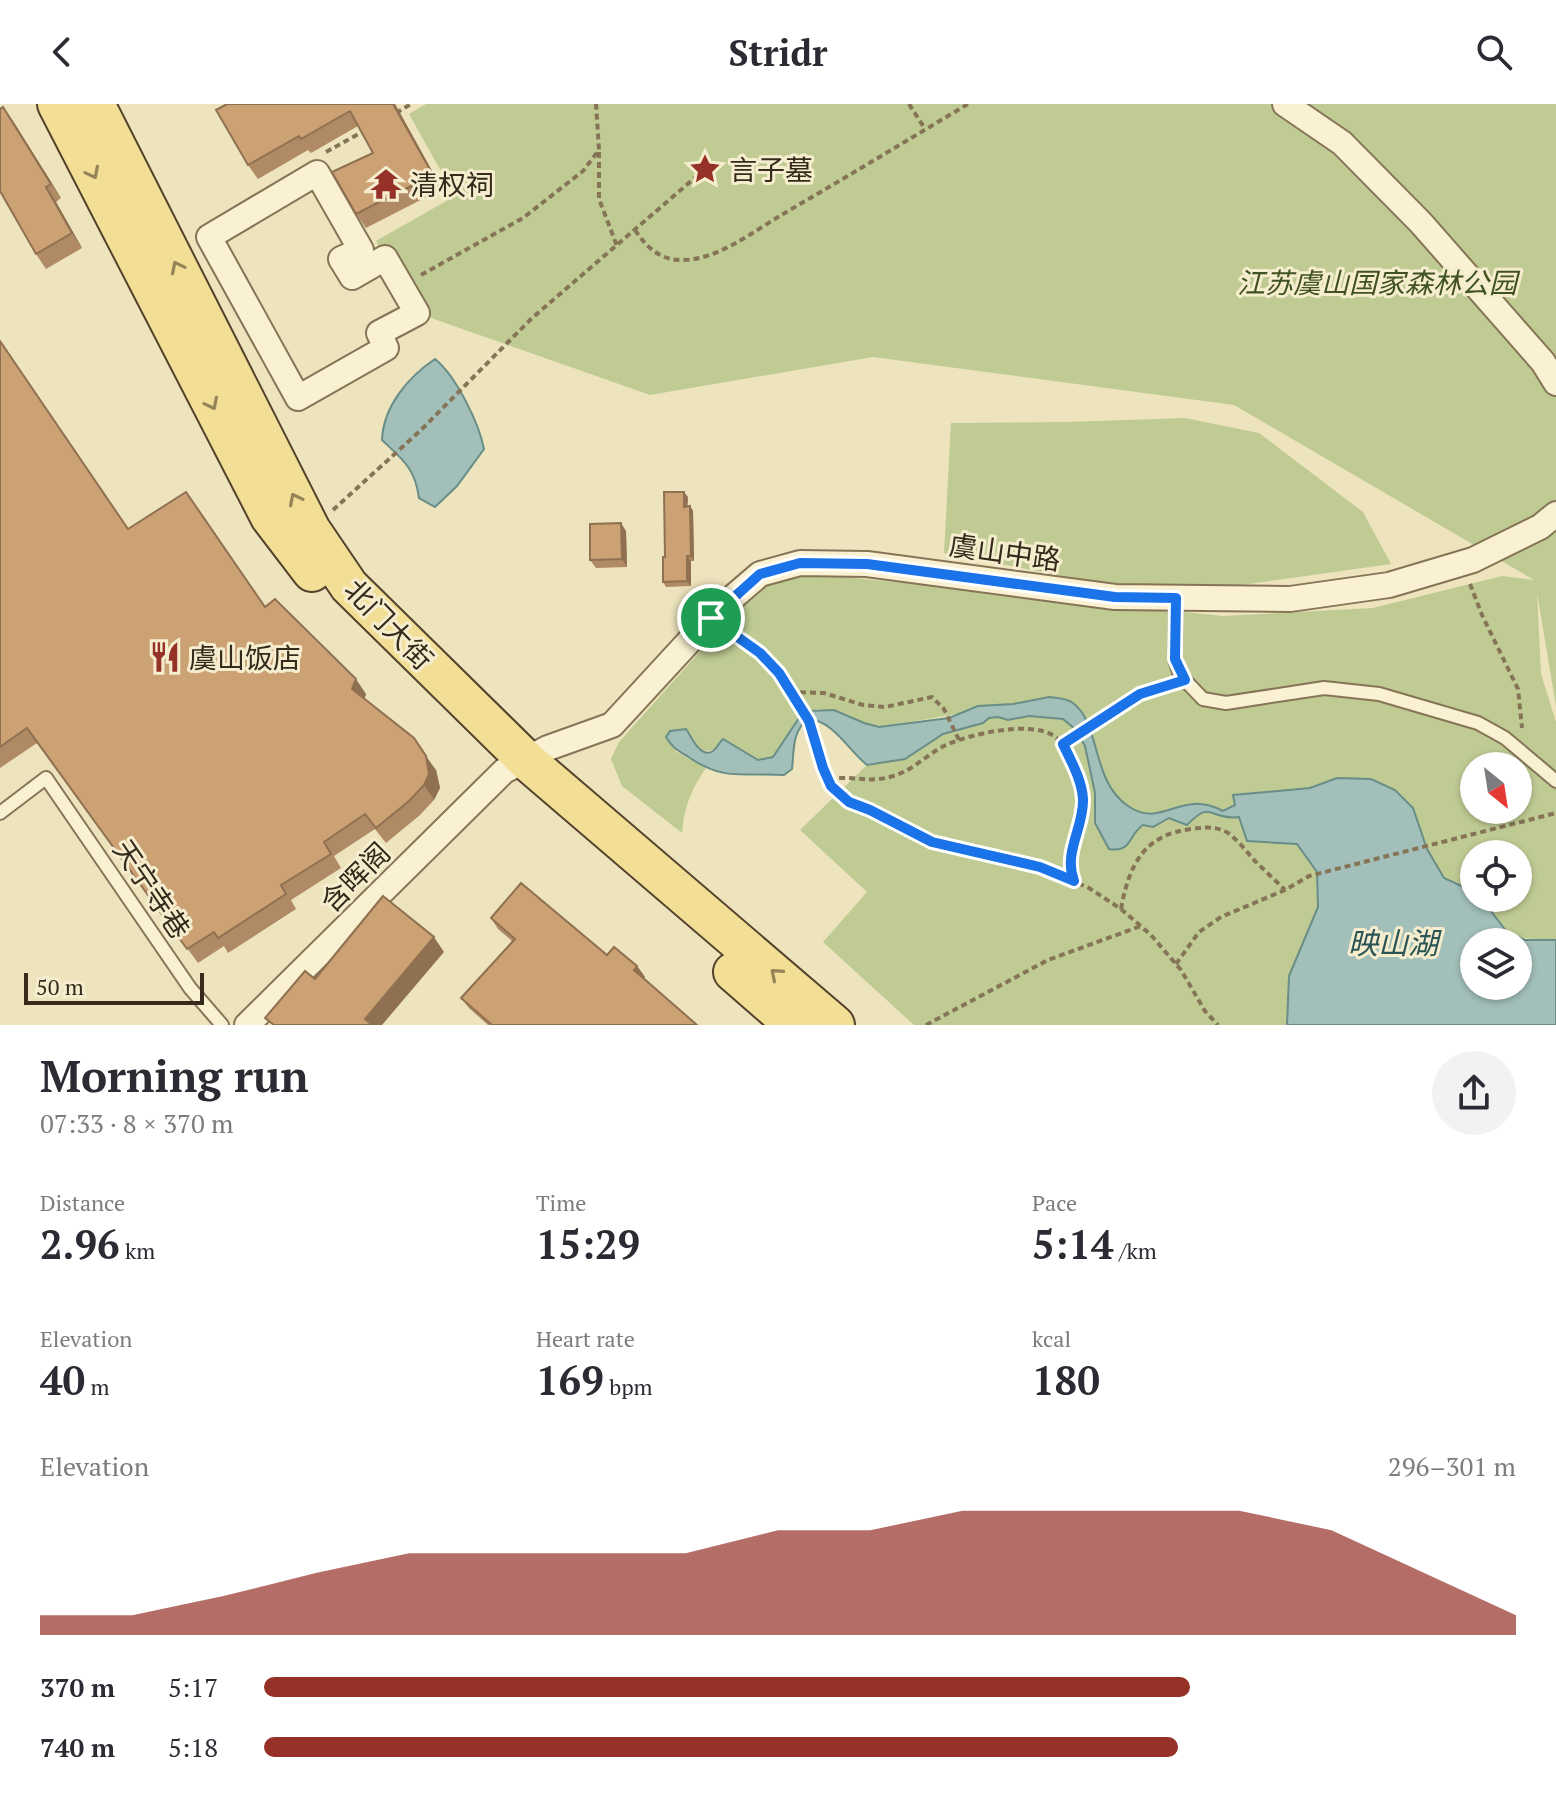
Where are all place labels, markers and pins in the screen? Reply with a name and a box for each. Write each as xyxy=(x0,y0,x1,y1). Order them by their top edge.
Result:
place label: 言子墓 xyxy=(729,151,813,188)
place icon: 言子墓 xyxy=(688,152,722,186)
place label: 清权祠 xyxy=(410,166,494,203)
temple icon: 清权祠 xyxy=(369,167,403,201)
pin xyxy=(677,584,745,652)
place label: 虞山饭店 xyxy=(189,639,301,676)
restaurant icon: 虞山饭店 xyxy=(148,640,182,674)

